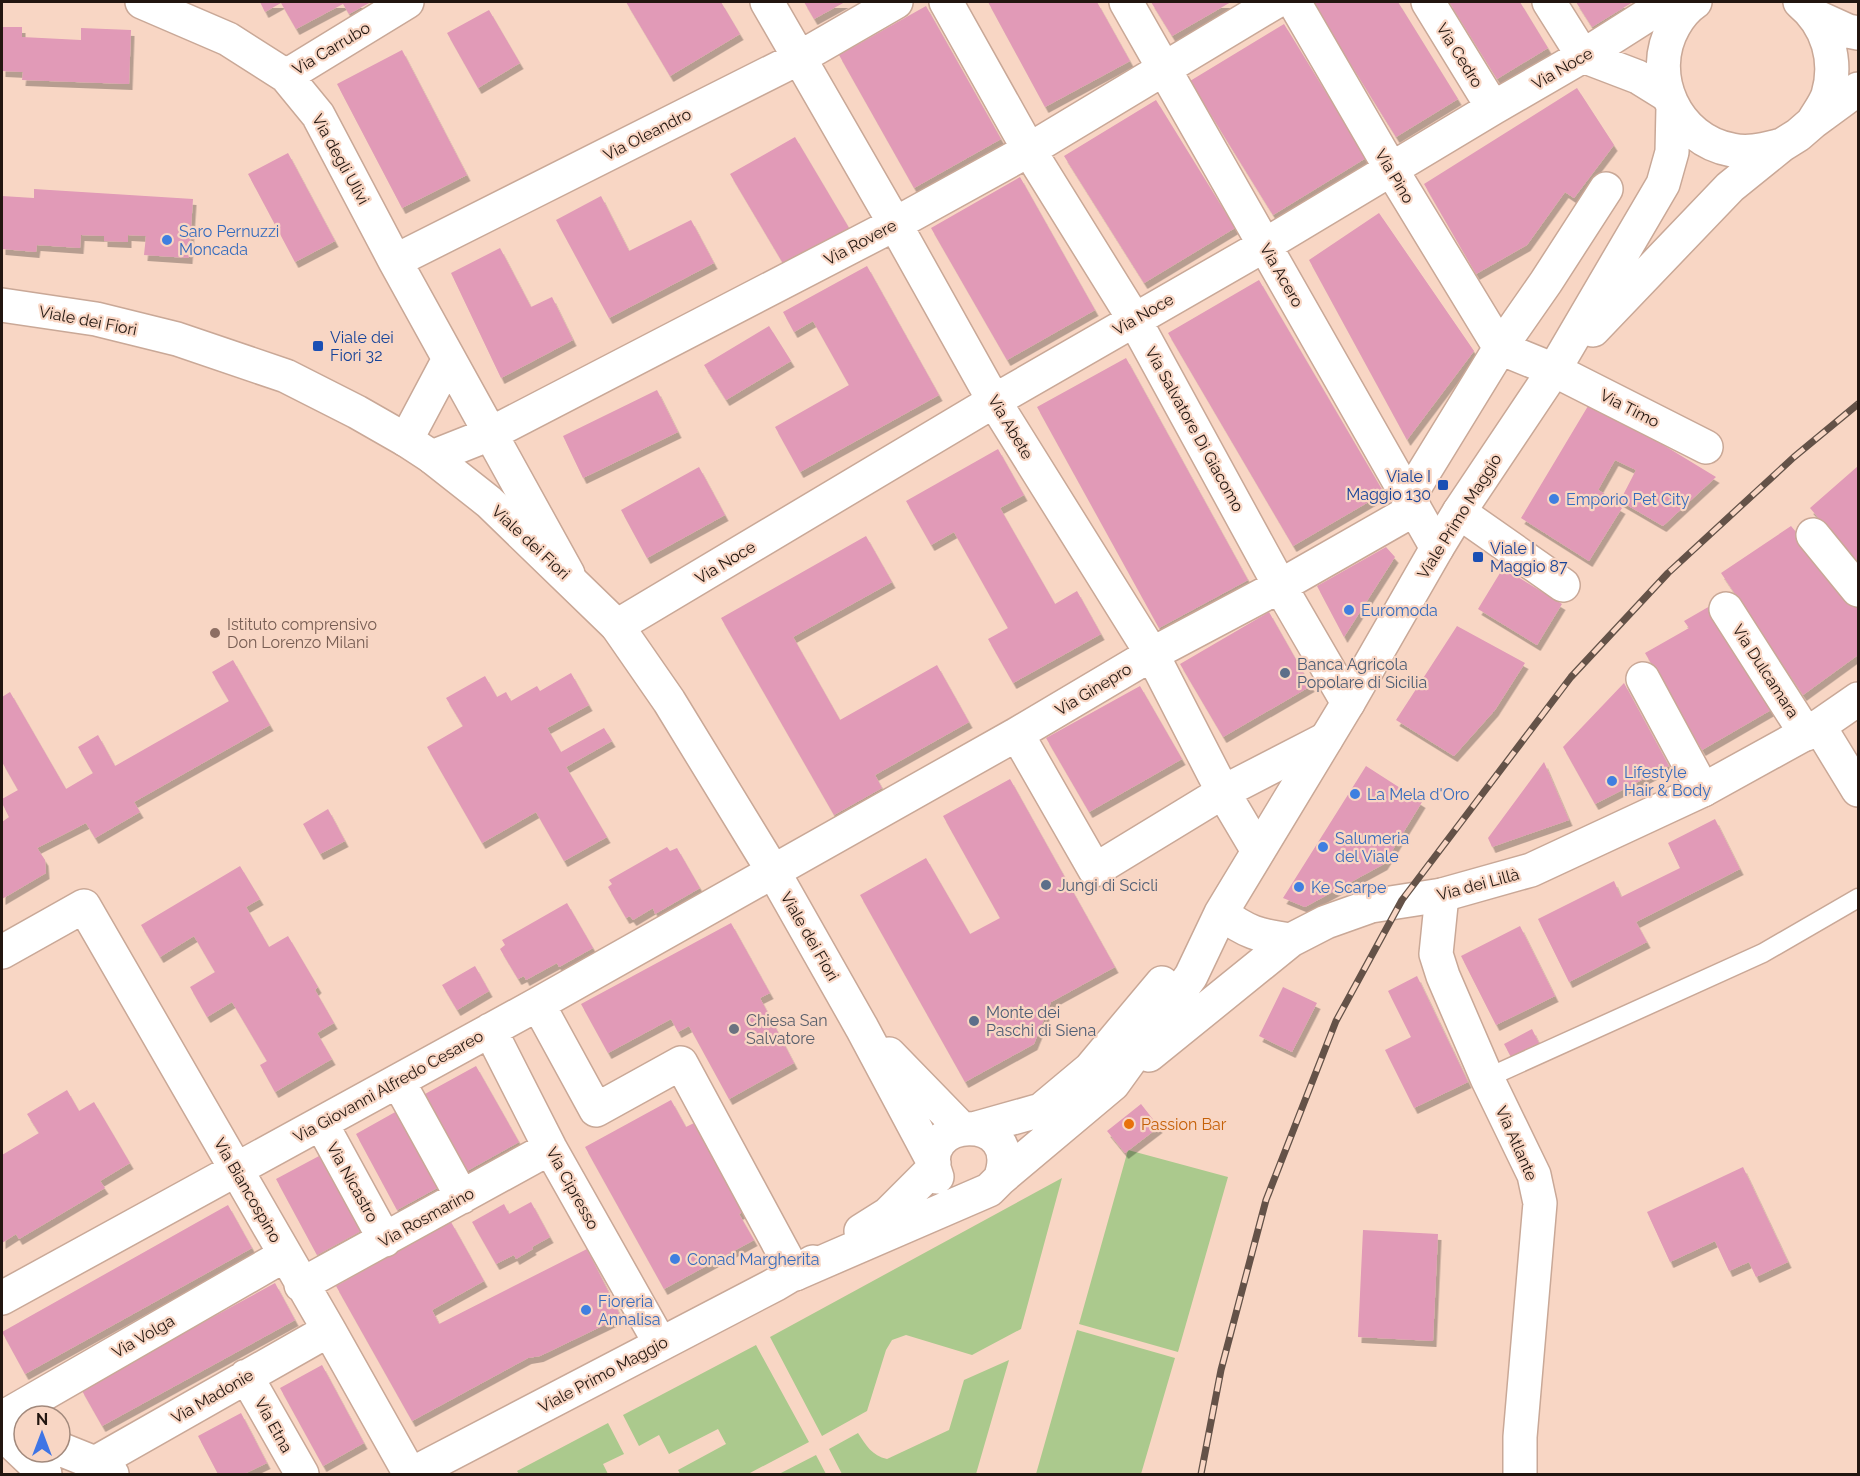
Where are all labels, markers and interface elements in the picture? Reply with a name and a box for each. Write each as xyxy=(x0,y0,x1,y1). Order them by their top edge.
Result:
street label: Via Carrubo xyxy=(289,18,373,79)
street label: Via Cedro xyxy=(1432,20,1487,91)
street label: Via Noce xyxy=(1528,43,1596,93)
street label: Via Oleandro xyxy=(600,104,694,165)
street label: Via degli Ulivi xyxy=(308,111,373,208)
street label: Via Pino xyxy=(1371,146,1418,207)
street label: Via Rovere xyxy=(821,216,900,269)
place label: Saro Pernuzzi Moncada xyxy=(179,222,279,259)
marker: Saro Pernuzzi Moncada xyxy=(160,233,174,247)
street label: Via Acero xyxy=(1256,240,1307,310)
street label: Via Noce xyxy=(1109,289,1177,339)
street label: Viale dei Fiori xyxy=(37,302,138,339)
place label: Viale dei Fiori 32 xyxy=(330,328,394,365)
marker: Viale dei Fiori 32 xyxy=(311,339,325,353)
street label: Via Salvatore Di Giacomo xyxy=(1141,344,1248,515)
street label: Via Timo xyxy=(1597,385,1663,431)
street label: Via Abete xyxy=(984,392,1037,463)
street label: Viale Primo Maggio xyxy=(1413,450,1506,582)
place label: Viale I Maggio 130 xyxy=(1346,467,1431,504)
marker: Viale I Maggio 130 xyxy=(1436,478,1450,492)
place label: Emporio Pet City xyxy=(1566,490,1690,509)
marker: Emporio Pet City xyxy=(1547,492,1561,506)
street label: Viale dei Fiori xyxy=(488,502,573,583)
street label: Via Noce xyxy=(692,537,759,588)
place label: Viale I Maggio 87 xyxy=(1490,539,1568,576)
marker: Viale I Maggio 87 xyxy=(1471,550,1485,564)
place label: Euromoda xyxy=(1361,601,1438,620)
marker: Euromoda xyxy=(1342,603,1356,617)
place label: Istituto comprensivo Don Lorenzo Milani xyxy=(227,615,377,652)
street label: Via Dulcamara xyxy=(1728,621,1803,722)
marker: Istituto comprensivo Don Lorenzo Milani xyxy=(208,626,222,640)
place label: Banca Agricola Popolare di Sicilia xyxy=(1297,655,1427,692)
street label: Via Ginepro xyxy=(1052,659,1135,720)
marker: Banca Agricola Popolare di Sicilia xyxy=(1278,666,1292,680)
place label: Lifestyle Hair & Body xyxy=(1624,763,1711,800)
marker: Lifestyle Hair & Body xyxy=(1605,774,1619,788)
place label: La Mela d'Oro xyxy=(1367,785,1470,804)
marker: La Mela d'Oro xyxy=(1348,787,1362,801)
place label: Salumeria del Viale xyxy=(1335,829,1409,866)
marker: Salumeria del Viale xyxy=(1316,840,1330,854)
street label: Via dei Lillà xyxy=(1435,864,1521,905)
place label: Jungi di Scicli xyxy=(1058,876,1158,895)
marker: Jungi di Scicli xyxy=(1039,878,1053,892)
place label: Ke Scarpe xyxy=(1311,878,1386,897)
marker: Ke Scarpe xyxy=(1292,880,1306,894)
street label: Viale dei Fiori xyxy=(776,888,843,984)
place label: Monte dei Paschi di Siena xyxy=(986,1003,1096,1040)
place label: Chiesa San Salvatore xyxy=(746,1011,827,1048)
marker: Monte dei Paschi di Siena xyxy=(967,1014,981,1028)
marker: Chiesa San Salvatore xyxy=(727,1022,741,1036)
street label: Via Giovanni Alfredo Cesareo xyxy=(290,1026,486,1147)
street label: Via Atlante xyxy=(1492,1103,1541,1183)
place label: Passion Bar xyxy=(1141,1115,1227,1134)
marker: Passion Bar xyxy=(1122,1117,1136,1131)
street label: Via Biancospino xyxy=(210,1135,285,1246)
street label: Via Nicastro xyxy=(323,1139,382,1226)
street label: Via Cipresso xyxy=(542,1144,603,1233)
street label: Via Rosmarino xyxy=(375,1183,477,1251)
place label: Conad Margherita xyxy=(687,1250,819,1269)
marker: Conad Margherita xyxy=(668,1252,682,1266)
place label: Fioreria Annalisa xyxy=(598,1292,660,1329)
marker: Fioreria Annalisa xyxy=(579,1303,593,1317)
street label: Via Volga xyxy=(109,1311,178,1362)
street label: Viale Primo Maggio xyxy=(535,1332,671,1417)
street label: Via Madonie xyxy=(168,1365,257,1428)
street label: Via Etna xyxy=(251,1394,296,1456)
north arrow xyxy=(12,1404,72,1464)
text: N xyxy=(36,1410,48,1429)

